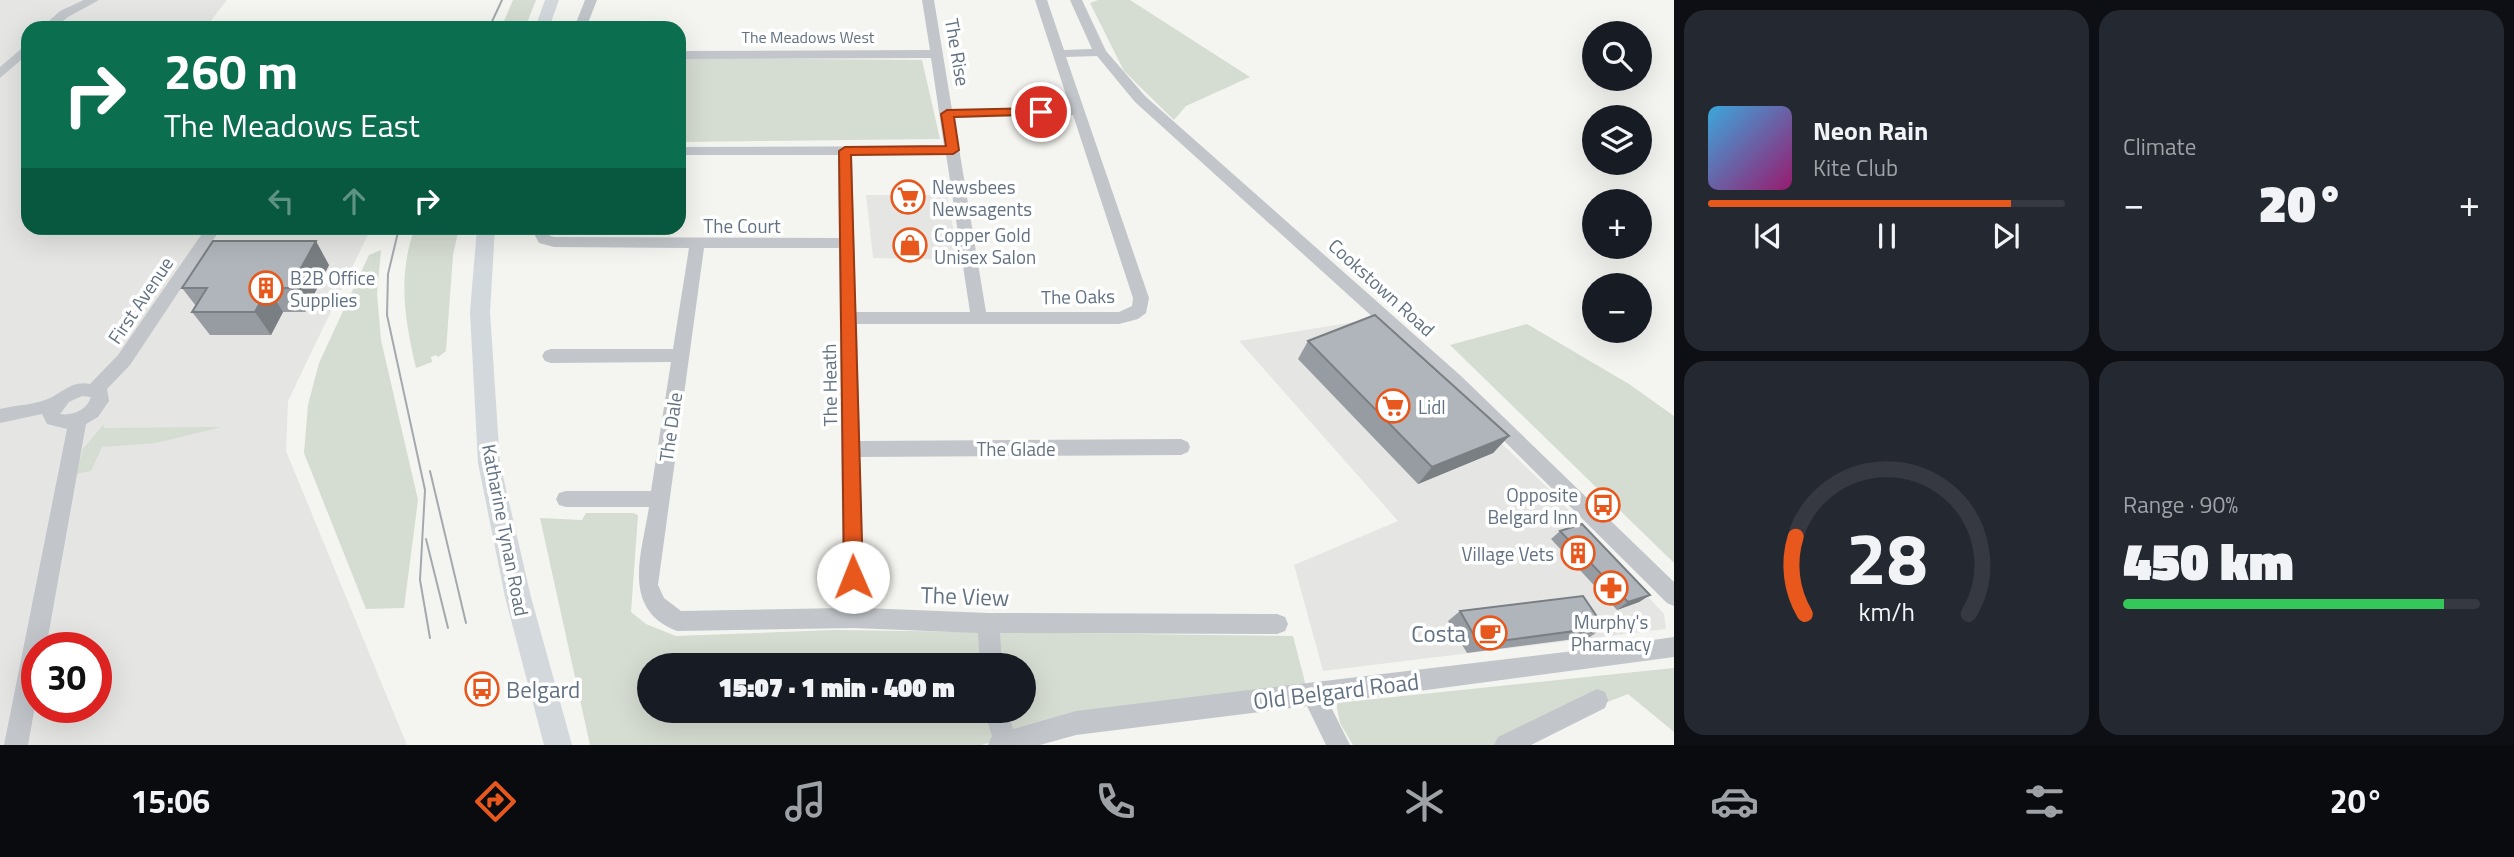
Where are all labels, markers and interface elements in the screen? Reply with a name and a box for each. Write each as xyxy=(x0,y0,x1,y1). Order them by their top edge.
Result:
street label: The Rise xyxy=(938,16,978,88)
map controls xyxy=(1582,21,1652,343)
button: search xyxy=(1582,21,1652,91)
street label: The Meadows West xyxy=(742,25,875,49)
text: 260 m xyxy=(164,33,298,108)
icon: right xyxy=(49,49,140,140)
pin xyxy=(1011,82,1071,142)
icon: arrive xyxy=(1022,93,1060,131)
text: The Meadows East xyxy=(164,101,420,149)
button: layers xyxy=(1582,105,1652,175)
text: Neon Rain xyxy=(1813,111,1928,150)
text: Climate xyxy=(2123,129,2196,164)
text: Kite Club xyxy=(1813,150,1898,185)
text: 20° xyxy=(2259,163,2344,242)
place label: Newsbees Newsagents xyxy=(932,172,1032,223)
text: − xyxy=(2123,174,2144,232)
text: + xyxy=(2459,174,2480,232)
supermarket icon: Newsbees Newsagents xyxy=(889,178,927,216)
icon: left xyxy=(262,182,300,220)
icon: ahead xyxy=(335,182,373,220)
icon: right xyxy=(408,182,446,220)
button: + xyxy=(1582,189,1652,259)
street label: The Court xyxy=(703,211,781,240)
icon: previous xyxy=(1749,217,1787,255)
icon: pause xyxy=(1868,217,1906,255)
icon: next xyxy=(1987,217,2025,255)
place label: Copper Gold Unisex Salon xyxy=(934,220,1036,271)
shop icon: Copper Gold Unisex Salon xyxy=(891,226,929,264)
street label: Cookstown Road xyxy=(1322,231,1442,343)
street label: First Avenue xyxy=(100,250,180,350)
place label: B2B Office Supplies xyxy=(290,263,375,314)
building icon: B2B Office Supplies xyxy=(247,269,285,307)
button: − xyxy=(1582,273,1652,343)
street label: The Oaks xyxy=(1041,281,1115,311)
street label: The Heath xyxy=(814,343,844,427)
supermarket icon: Lidl xyxy=(1374,387,1412,425)
street label: The Dale xyxy=(651,390,689,464)
place label: Lidl xyxy=(1418,392,1446,421)
street label: The Glade xyxy=(976,434,1056,463)
street label: Katharine Tynan Road xyxy=(475,442,537,618)
place label: Opposite Belgard Inn xyxy=(1487,480,1578,531)
bus stop icon: Opposite Belgard Inn xyxy=(1584,486,1622,524)
text: Range · 90% xyxy=(2123,487,2238,522)
text: 28 xyxy=(1846,502,1927,612)
text: 450 km xyxy=(2123,521,2294,600)
building icon: Village Vets xyxy=(1559,534,1597,572)
place label: Village Vets xyxy=(1461,539,1554,568)
position arrow xyxy=(816,540,890,614)
pharmacy icon: Murphy's Pharmacy xyxy=(1592,569,1630,607)
street label: The View xyxy=(920,577,1010,615)
text: km/h xyxy=(1858,593,1915,631)
place label: Murphy's Pharmacy xyxy=(1571,607,1651,658)
cafe icon: Costa xyxy=(1471,614,1509,652)
place label: Costa xyxy=(1411,616,1466,651)
speed limit sign: 30 xyxy=(21,632,112,723)
street label: Old Belgard Road xyxy=(1251,663,1421,719)
text: 15:07 · 1 min · 400 m xyxy=(718,668,955,707)
bus stop icon: Belgard xyxy=(463,670,501,708)
place label: Belgard xyxy=(506,672,580,707)
text: 15:06 xyxy=(130,777,210,825)
icon: directions xyxy=(471,777,520,826)
icon: music xyxy=(781,777,830,826)
icon: phone xyxy=(1091,777,1140,826)
icon: climate xyxy=(1400,777,1449,826)
icon: car xyxy=(1710,777,1759,826)
icon: filters xyxy=(2020,777,2069,826)
text: 20° xyxy=(2330,777,2384,825)

